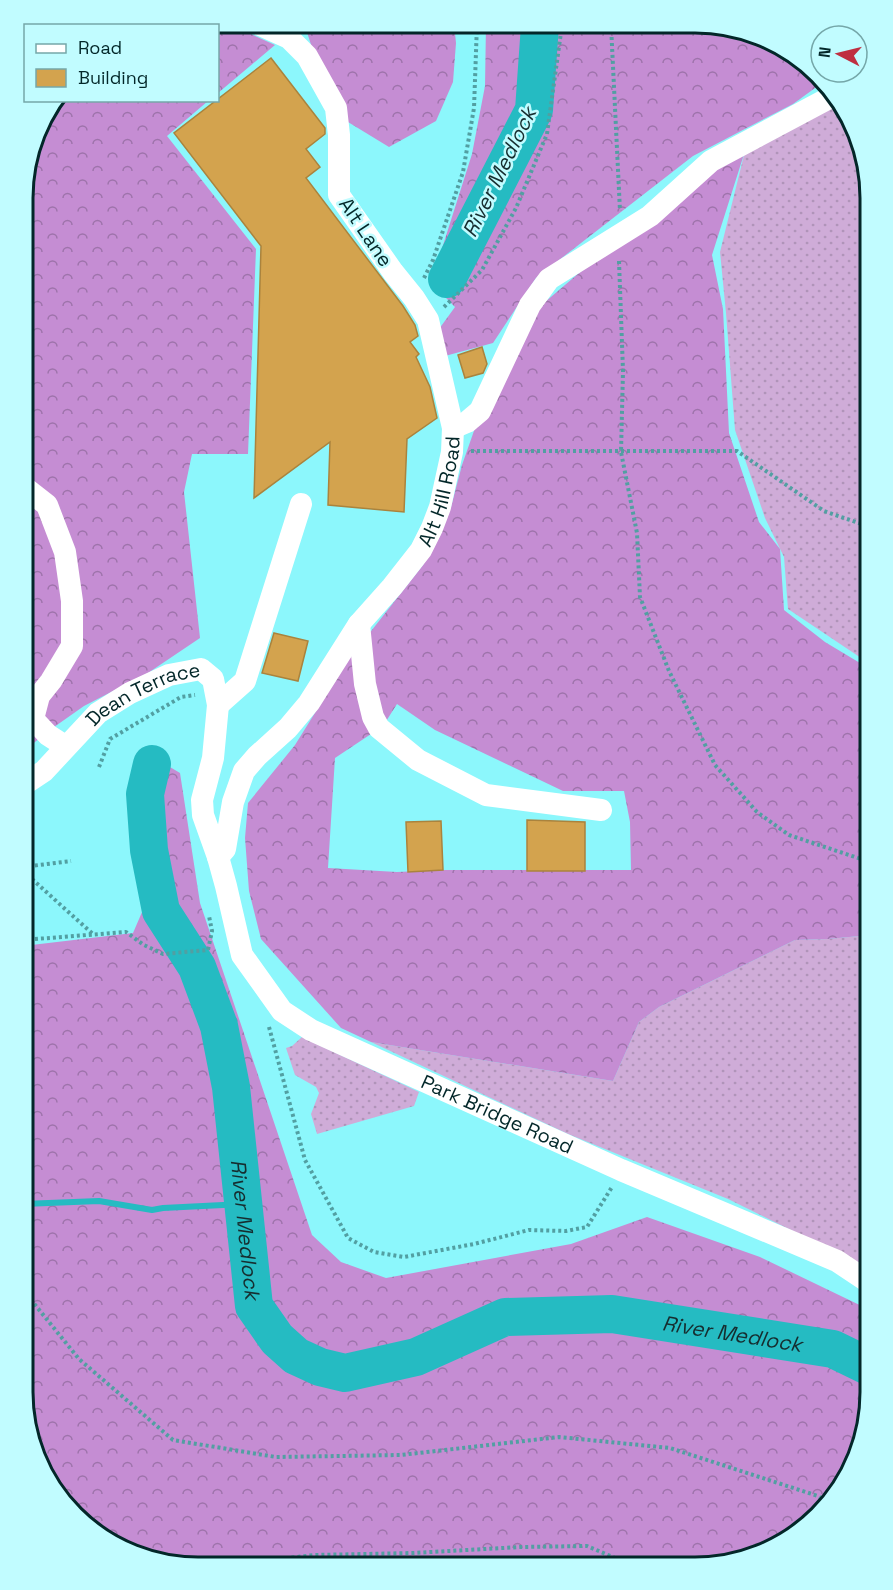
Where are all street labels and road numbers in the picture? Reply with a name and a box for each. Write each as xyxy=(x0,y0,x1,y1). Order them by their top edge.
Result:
street label: Alt Lane xyxy=(333,192,399,272)
street label: Alt Hill Road xyxy=(412,435,466,551)
street label: Dean Terrace xyxy=(80,656,202,731)
street label: Park Bridge Road xyxy=(417,1069,578,1160)

